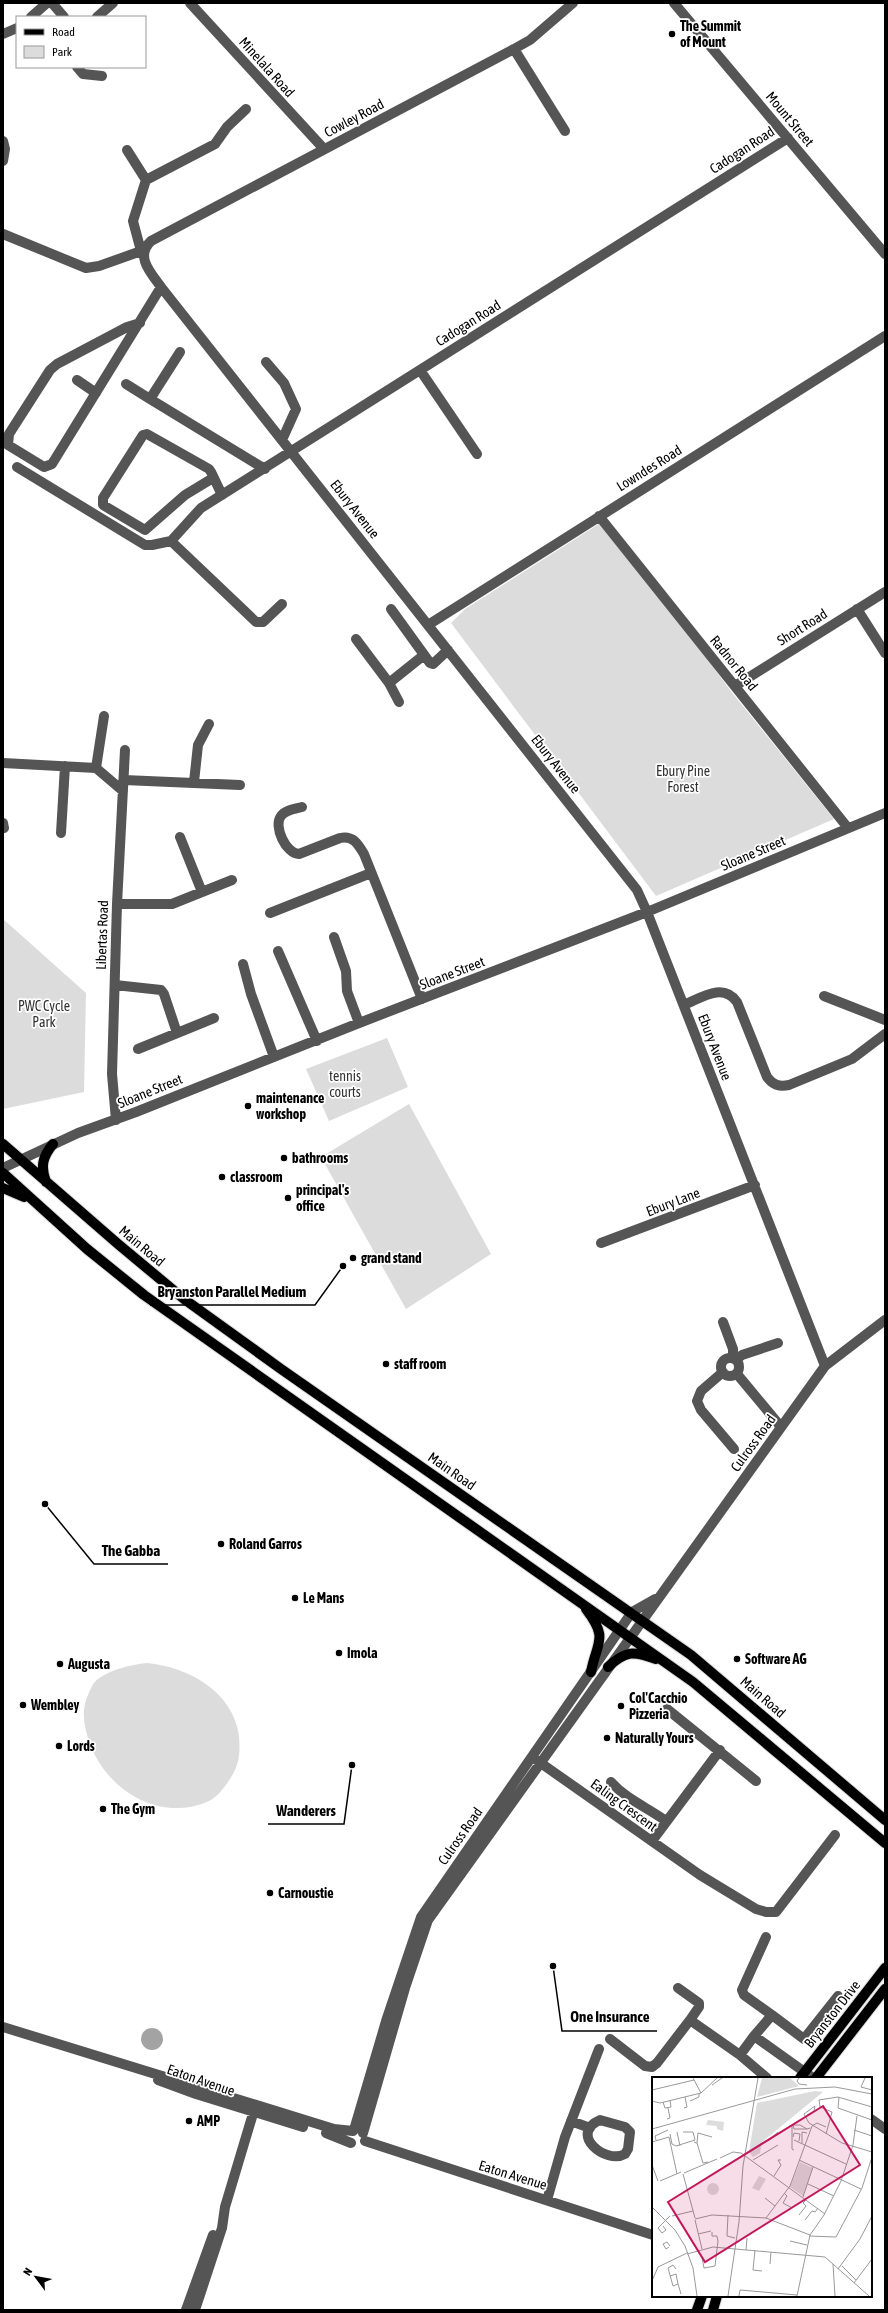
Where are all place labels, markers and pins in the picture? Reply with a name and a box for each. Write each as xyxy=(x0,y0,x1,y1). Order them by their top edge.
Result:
place label: The Summit of Mount xyxy=(680,18,741,50)
marker: The Summit of Mount xyxy=(667,29,677,39)
place label: maintenance workshop xyxy=(256,1090,324,1122)
marker: maintenance workshop xyxy=(243,1101,253,1111)
place label: bathrooms xyxy=(292,1150,348,1166)
marker: bathrooms xyxy=(279,1153,289,1163)
place label: classroom xyxy=(230,1169,283,1185)
marker: classroom xyxy=(217,1172,227,1182)
place label: principal's office xyxy=(296,1182,349,1214)
marker: principal's office xyxy=(283,1193,293,1203)
place label: grand stand xyxy=(361,1250,422,1266)
marker: grand stand xyxy=(348,1253,358,1263)
callout: Bryanston Parallel Medium xyxy=(150,1278,315,1305)
place label: staff room xyxy=(394,1356,446,1372)
marker: staff room xyxy=(381,1359,391,1369)
place label: Roland Garros xyxy=(229,1536,302,1552)
callout: The Gabba xyxy=(94,1537,168,1564)
marker: Roland Garros xyxy=(216,1539,226,1549)
place label: Le Mans xyxy=(303,1590,344,1606)
marker: Le Mans xyxy=(290,1593,300,1603)
place label: Imola xyxy=(347,1645,378,1661)
marker: Imola xyxy=(334,1648,344,1658)
place label: Software AG xyxy=(745,1651,807,1667)
marker: Software AG xyxy=(732,1654,742,1664)
place label: Augusta xyxy=(67,1656,110,1672)
marker: Augusta xyxy=(55,1659,65,1669)
place label: Col'Cacchio Pizzeria xyxy=(629,1690,688,1722)
place label: Wembley xyxy=(30,1697,80,1713)
marker: Wembley xyxy=(18,1700,28,1710)
marker: Col'Cacchio Pizzeria xyxy=(616,1701,626,1711)
place label: Naturally Yours xyxy=(615,1730,694,1746)
marker: Naturally Yours xyxy=(602,1733,612,1743)
place label: Lords xyxy=(67,1738,95,1754)
marker: Lords xyxy=(54,1741,64,1751)
callout: Wanderers xyxy=(268,1797,344,1824)
place label: The Gym xyxy=(111,1801,155,1817)
marker: The Gym xyxy=(98,1804,108,1814)
place label: Carnoustie xyxy=(278,1885,334,1901)
marker: Carnoustie xyxy=(265,1888,275,1898)
callout: One Insurance xyxy=(562,2004,657,2031)
place label: AMP xyxy=(196,2113,220,2129)
marker: AMP xyxy=(184,2116,194,2126)

